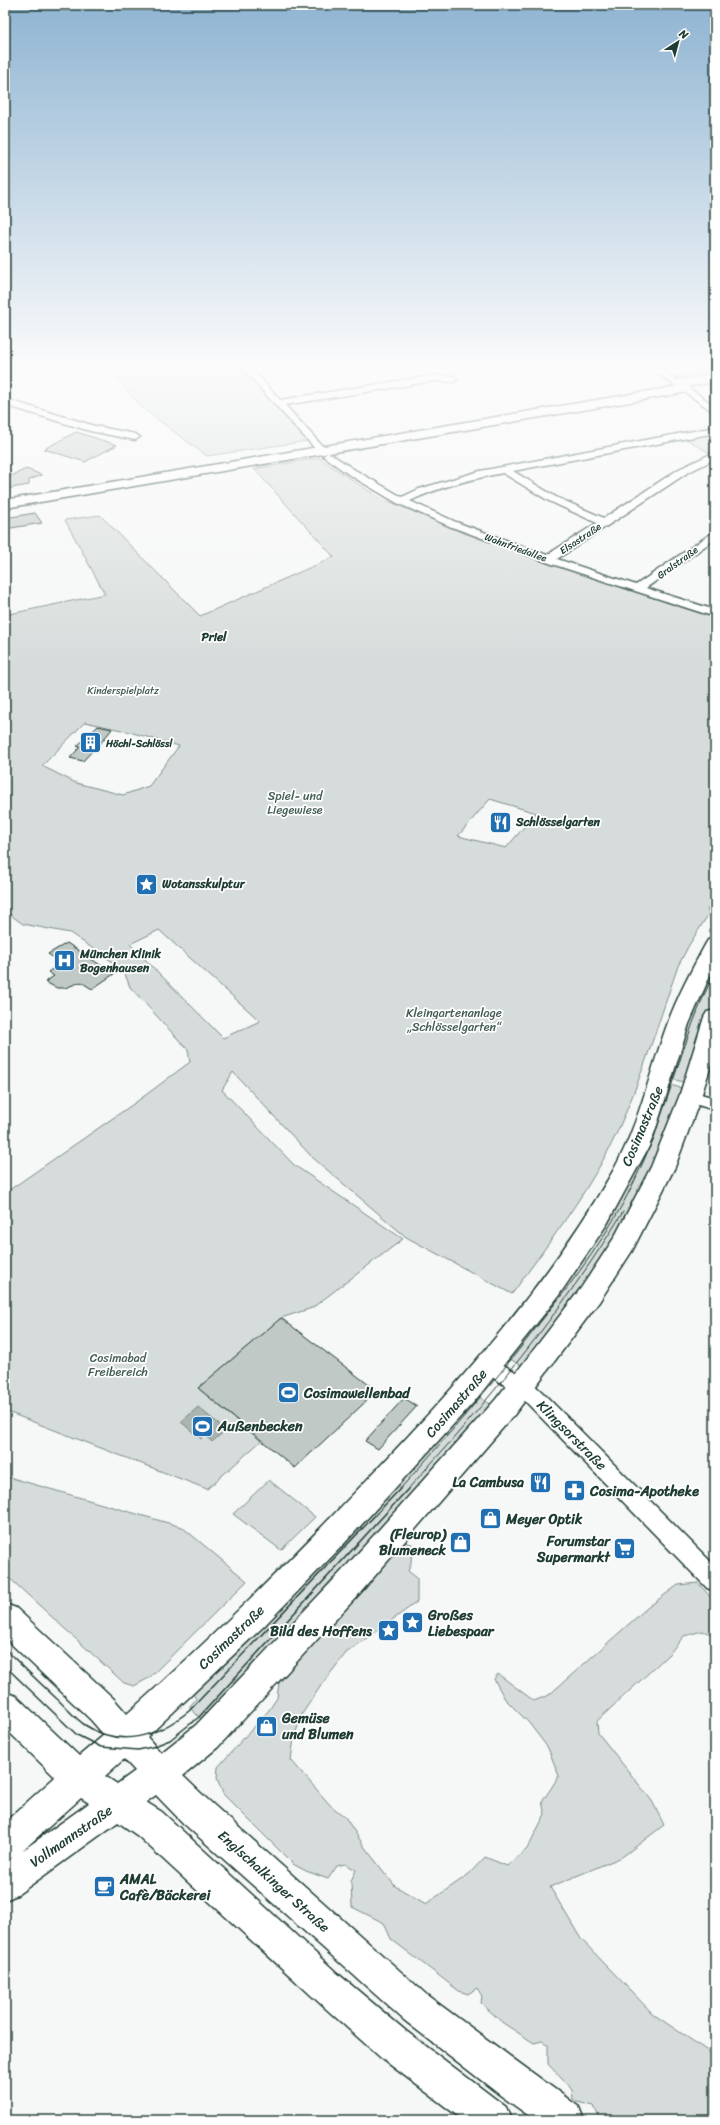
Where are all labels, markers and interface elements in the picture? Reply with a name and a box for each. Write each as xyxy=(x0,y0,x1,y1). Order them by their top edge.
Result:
north arrow xyxy=(658,22,698,62)
text: N xyxy=(674,24,693,44)
street label: Elsastraße xyxy=(556,518,605,560)
street label: Wahnfriedallee xyxy=(482,528,550,568)
street label: Gralstraße xyxy=(653,541,702,584)
district label: Priel xyxy=(201,626,227,648)
park label: Kinderspielplatz xyxy=(87,682,159,700)
building icon: Höchl-Schlössl xyxy=(78,730,104,756)
place label: Höchl-Schlössl xyxy=(105,735,174,753)
park label: Spiel- und Liegewiese xyxy=(267,785,324,821)
restaurant icon: Schlösselgarten xyxy=(487,809,513,835)
place label: Schlösselgarten xyxy=(515,811,601,833)
place icon: Wotansskulptur xyxy=(134,871,160,897)
place label: Wotansskulptur xyxy=(162,873,246,895)
place label: München Klinik Bogenhausen xyxy=(79,943,162,979)
hospital icon: München Klinik Bogenhausen xyxy=(51,948,77,974)
park label: Kleingartenanlage „Schlösselgarten“ xyxy=(406,1002,502,1038)
street label: Cosimastraße xyxy=(614,1082,671,1170)
park label: Cosimabad Freibereich xyxy=(88,1347,148,1383)
street label: Cosimastraße xyxy=(419,1363,494,1444)
sports icon: Cosimawellenbad xyxy=(276,1380,302,1406)
place label: Cosimawellenbad xyxy=(303,1381,411,1406)
street label: Klingsorstraße xyxy=(530,1394,613,1477)
sports icon: Außenbecken xyxy=(190,1413,216,1439)
place label: Außenbecken xyxy=(217,1414,303,1439)
restaurant icon: La Cambusa xyxy=(527,1469,553,1495)
place label: La Cambusa xyxy=(453,1470,524,1495)
pharmacy icon: Cosima-Apotheke xyxy=(561,1478,587,1504)
place label: Cosima-Apotheke xyxy=(589,1479,699,1504)
shop icon: Meyer Optik xyxy=(477,1506,503,1532)
place label: Meyer Optik xyxy=(505,1507,583,1532)
place label: (Fleurop) Blumeneck xyxy=(379,1522,447,1563)
shop icon: (Fleurop) Blumeneck xyxy=(448,1529,474,1555)
place label: Forumstar Supermarkt xyxy=(536,1529,611,1570)
supermarket icon: Forumstar Supermarkt xyxy=(612,1536,638,1562)
street label: Cosimastraße xyxy=(192,1599,271,1676)
place label: Großes Liebespaar xyxy=(427,1603,495,1644)
place icon: Großes Liebespaar xyxy=(399,1610,425,1636)
place icon: Bild des Hoffens xyxy=(375,1618,401,1644)
place label: Bild des Hoffens xyxy=(270,1619,372,1644)
place label: Gemüse und Blumen xyxy=(281,1706,354,1747)
shop icon: Gemüse und Blumen xyxy=(254,1713,280,1739)
street label: Vollmannstraße xyxy=(25,1798,118,1874)
street label: Englschalkinger Straße xyxy=(212,1824,336,1939)
place label: AMAL Cafè/Bäckerei xyxy=(119,1867,212,1908)
cafe icon: AMAL Cafè/Bäckerei xyxy=(92,1874,118,1900)

